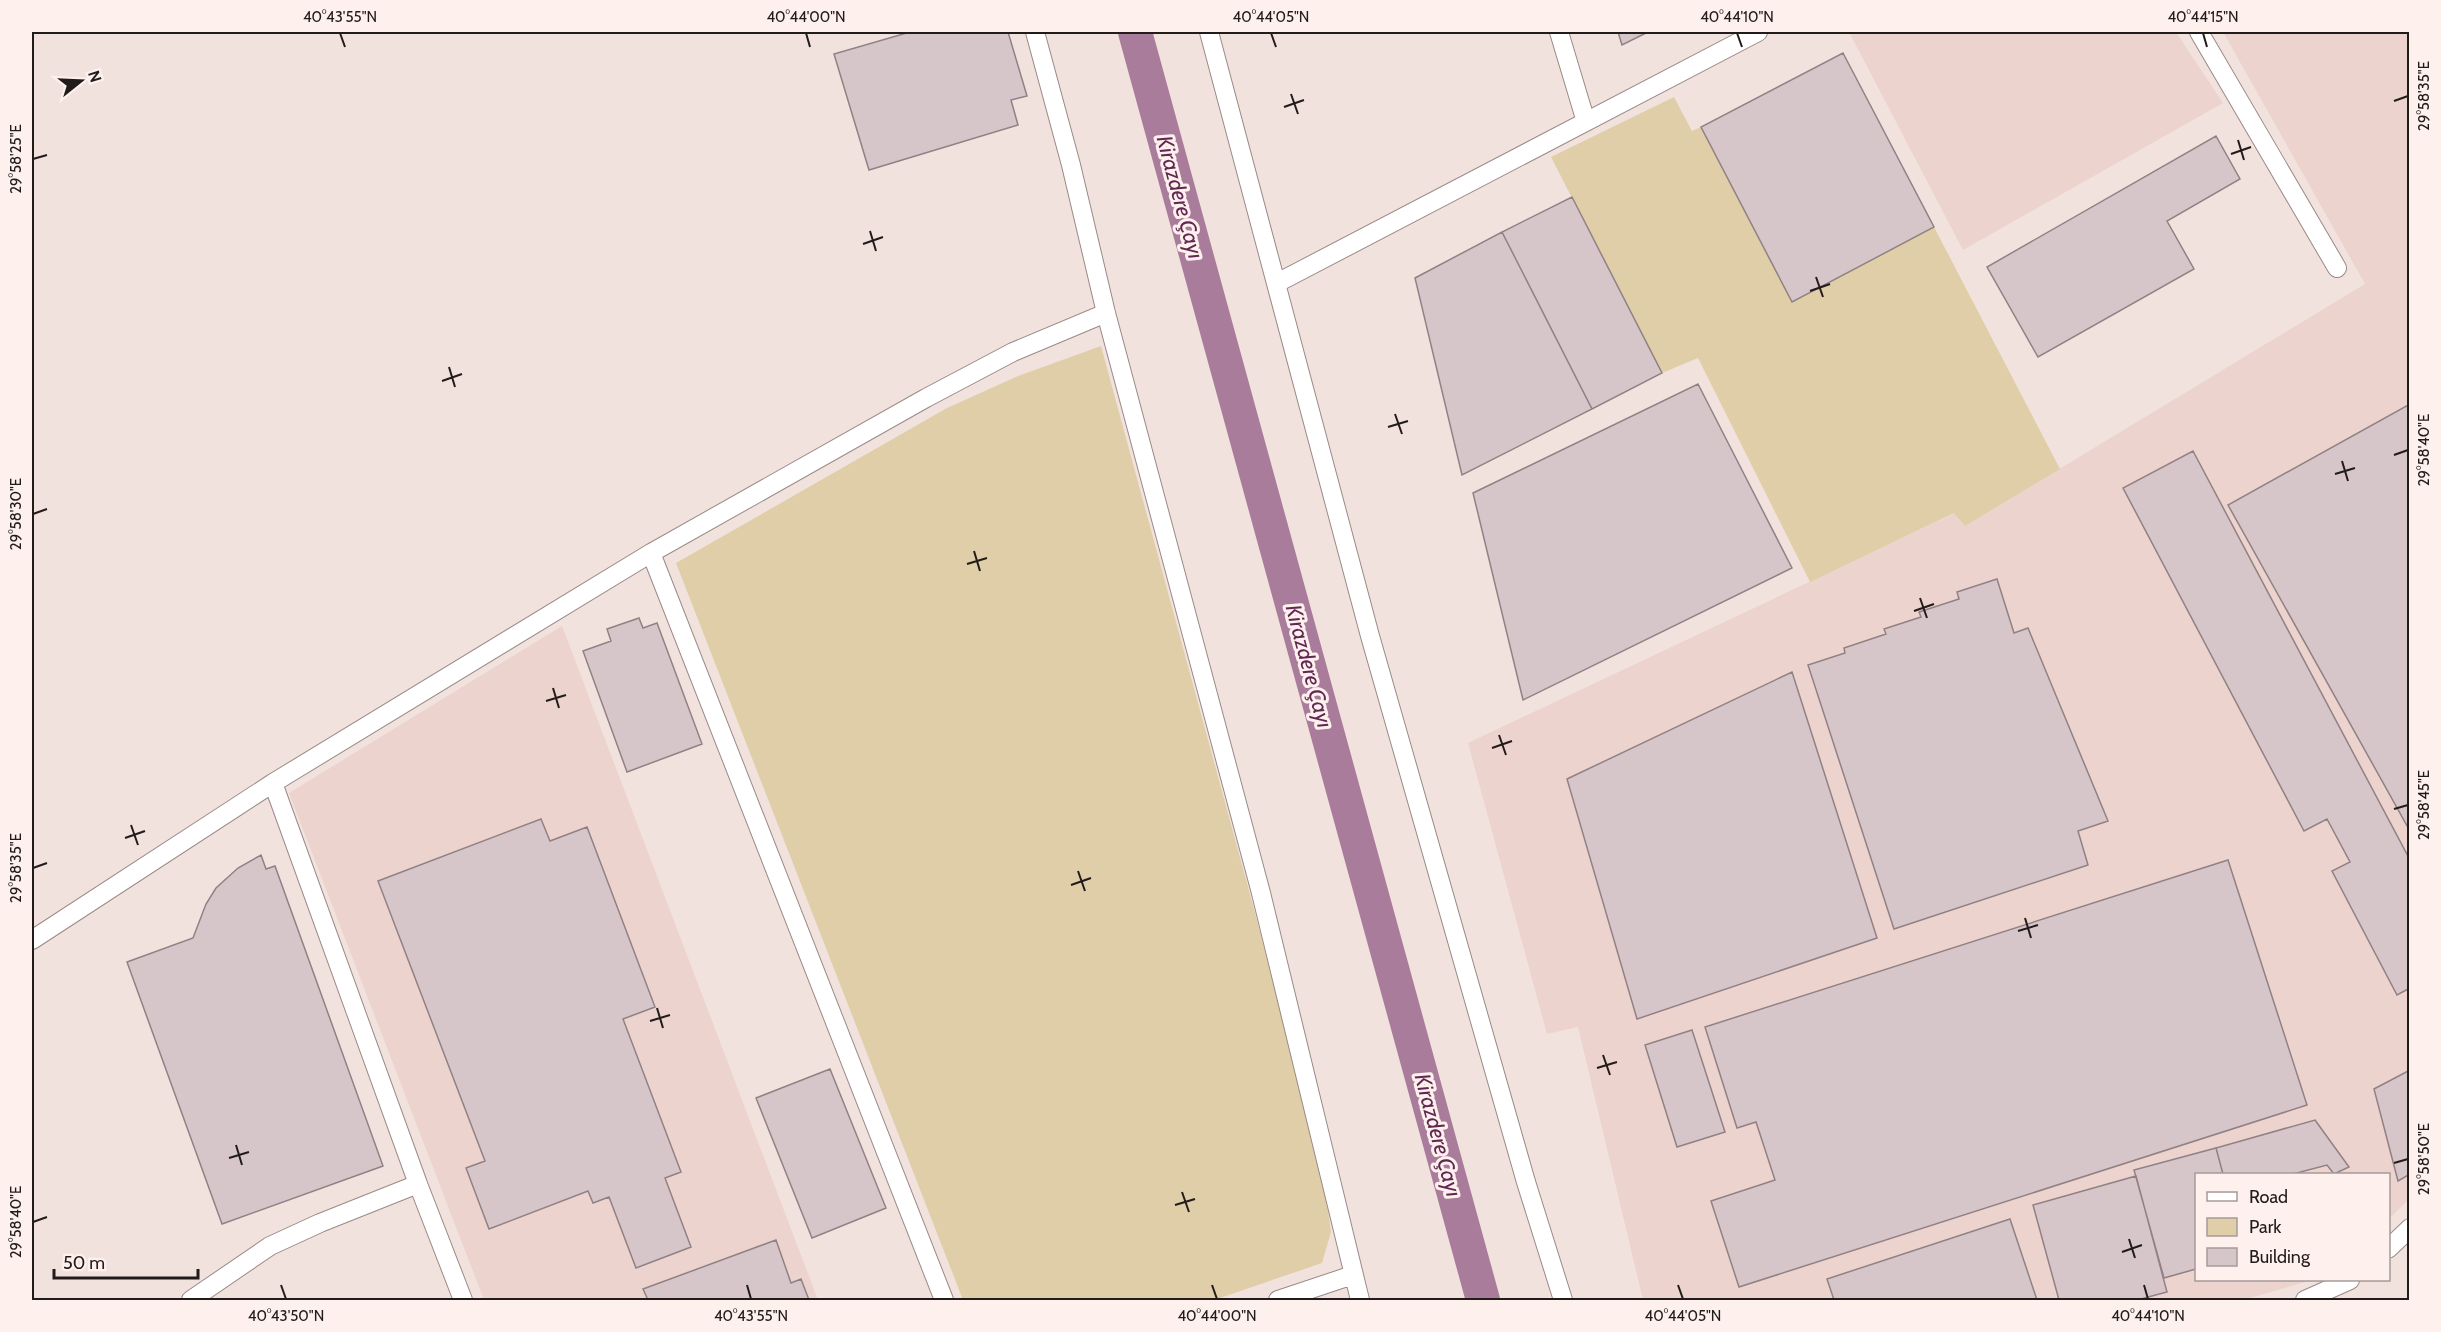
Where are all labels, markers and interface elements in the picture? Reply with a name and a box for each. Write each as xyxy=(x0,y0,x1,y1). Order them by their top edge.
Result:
text: 40°43'55"N xyxy=(303,8,377,26)
text: 40°44'00"N xyxy=(766,8,846,26)
text: 40°44'05"N xyxy=(1233,8,1309,26)
text: 40°44'10"N xyxy=(1700,8,1774,26)
text: 40°44'15"N xyxy=(2167,8,2239,26)
north arrow xyxy=(51,51,111,111)
text: 29°58'35"E xyxy=(2415,61,2433,131)
text: N xyxy=(84,68,106,85)
text: 29°58'25"E xyxy=(7,124,25,194)
water label: Kirazdere Çayı xyxy=(1151,132,1209,262)
text: 29°58'40"E xyxy=(2415,414,2433,486)
text: 29°58'30"E xyxy=(7,478,25,550)
water label: Kirazdere Çayı xyxy=(1280,601,1338,731)
text: 29°58'45"E xyxy=(2415,770,2433,840)
text: 29°58'35"E xyxy=(7,833,25,903)
water label: Kirazdere Çayı xyxy=(1409,1070,1467,1200)
text: 29°58'50"E xyxy=(2415,1123,2433,1195)
legend xyxy=(2195,1173,2390,1281)
text: 29°58'40"E xyxy=(7,1186,25,1258)
text: Road xyxy=(2249,1186,2288,1208)
text: Park xyxy=(2249,1216,2282,1238)
scale bar xyxy=(54,1242,198,1280)
text: Building xyxy=(2249,1246,2311,1268)
text: 50 m xyxy=(63,1252,105,1274)
text: 40°43'50"N xyxy=(248,1307,324,1325)
text: 40°43'55"N xyxy=(714,1307,788,1325)
text: 40°44'00"N xyxy=(1177,1307,1257,1325)
text: 40°44'05"N xyxy=(1645,1307,1721,1325)
text: 40°44'10"N xyxy=(2111,1307,2185,1325)

